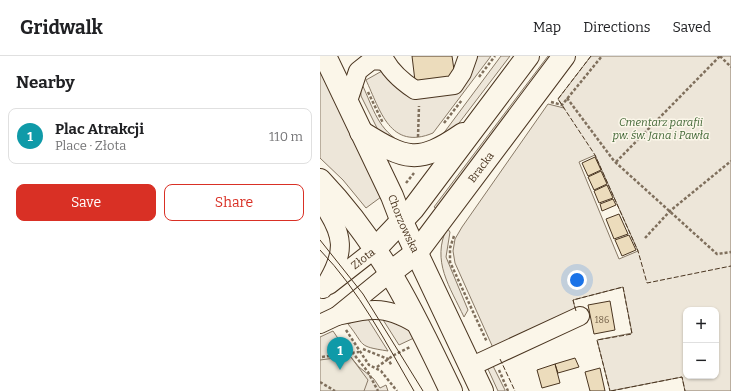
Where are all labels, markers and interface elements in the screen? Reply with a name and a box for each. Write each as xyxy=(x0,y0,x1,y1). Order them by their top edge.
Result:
text: Gridwalk xyxy=(20,16,103,39)
text: Map xyxy=(533,19,561,36)
text: Directions xyxy=(583,19,651,36)
text: Saved xyxy=(673,19,711,36)
text: Nearby xyxy=(16,72,75,93)
park label: Cmentarz parafii pw. św. Jana i Pawła xyxy=(612,116,710,142)
text: Plac Atrakcji xyxy=(55,120,144,138)
text: 1 xyxy=(27,129,33,144)
text: 110 m xyxy=(269,129,303,144)
text: Place · Złota xyxy=(55,138,126,153)
street label: Bracka xyxy=(465,150,497,185)
button: Save xyxy=(16,184,156,221)
button: Share xyxy=(164,184,304,221)
street label: Chorzowska xyxy=(385,193,422,255)
street label: Złota xyxy=(349,246,378,272)
your location xyxy=(567,270,587,290)
map controls xyxy=(683,307,719,379)
button: + xyxy=(683,307,719,343)
house number: 186 xyxy=(595,315,609,325)
pin: 1 xyxy=(327,337,353,370)
button: − xyxy=(683,343,719,379)

